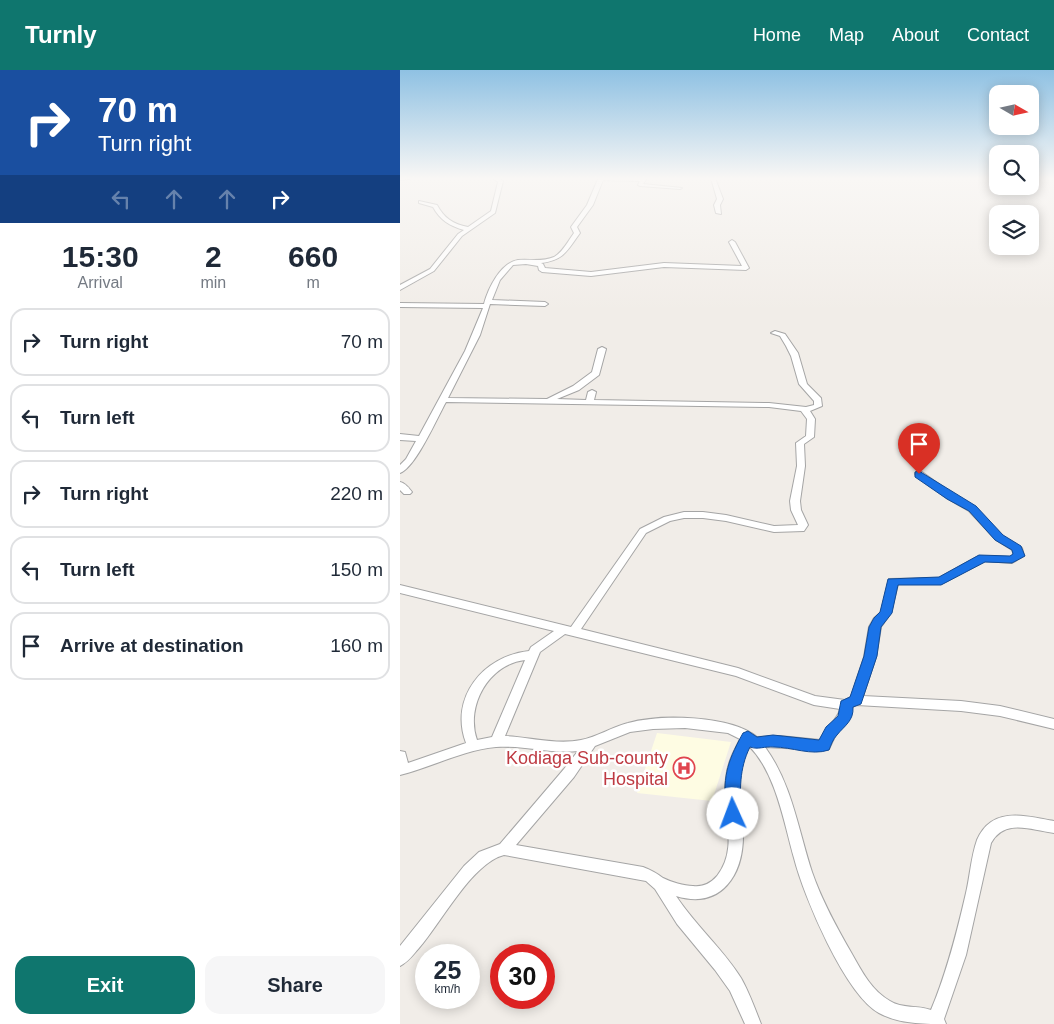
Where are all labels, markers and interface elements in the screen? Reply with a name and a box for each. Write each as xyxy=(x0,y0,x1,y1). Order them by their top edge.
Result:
text: Turnly xyxy=(25,21,97,48)
text: Home xyxy=(753,25,801,45)
text: Map xyxy=(829,25,864,45)
text: About xyxy=(892,25,939,45)
text: Contact xyxy=(967,25,1029,45)
north arrow xyxy=(989,85,1039,135)
map controls xyxy=(989,85,1039,255)
icon: right xyxy=(15,90,80,155)
text: 70 m xyxy=(98,90,178,129)
text: Turn right xyxy=(98,131,191,156)
button: search xyxy=(989,145,1039,195)
icon: left xyxy=(107,185,135,213)
icon: ahead xyxy=(160,185,188,213)
icon: ahead xyxy=(213,185,241,213)
icon: right xyxy=(266,185,294,213)
button: layers xyxy=(989,205,1039,255)
text: 15:30 xyxy=(62,240,139,273)
text: 2 xyxy=(205,240,222,273)
text: 660 xyxy=(288,240,338,273)
text: Arrival xyxy=(78,274,123,291)
text: min xyxy=(200,274,226,291)
text: m xyxy=(306,274,320,291)
icon: right xyxy=(17,328,45,356)
text: Turn right xyxy=(60,331,148,352)
text: 70 m xyxy=(341,331,383,352)
icon: left xyxy=(17,404,45,432)
text: Turn left xyxy=(60,407,135,428)
text: 60 m xyxy=(341,407,383,428)
pin xyxy=(898,423,940,474)
icon: arrive xyxy=(905,430,933,458)
icon: right xyxy=(17,480,45,508)
text: Turn right xyxy=(60,483,148,504)
text: 220 m xyxy=(330,483,383,504)
icon: left xyxy=(17,556,45,584)
text: Turn left xyxy=(60,559,135,580)
text: 150 m xyxy=(330,559,383,580)
icon: arrive xyxy=(17,632,45,660)
text: Arrive at destination xyxy=(60,635,244,656)
text: 160 m xyxy=(330,635,383,656)
place label: Kodiaga Sub-county Hospital xyxy=(506,748,668,789)
hospital icon: Kodiaga Sub-county Hospital xyxy=(672,756,696,780)
position arrow xyxy=(706,787,758,839)
speed limit sign: 30 xyxy=(490,944,555,1009)
button: Exit xyxy=(15,956,195,1014)
button: Share xyxy=(205,956,385,1014)
text: 25 xyxy=(434,956,461,984)
text: km/h xyxy=(434,982,461,996)

